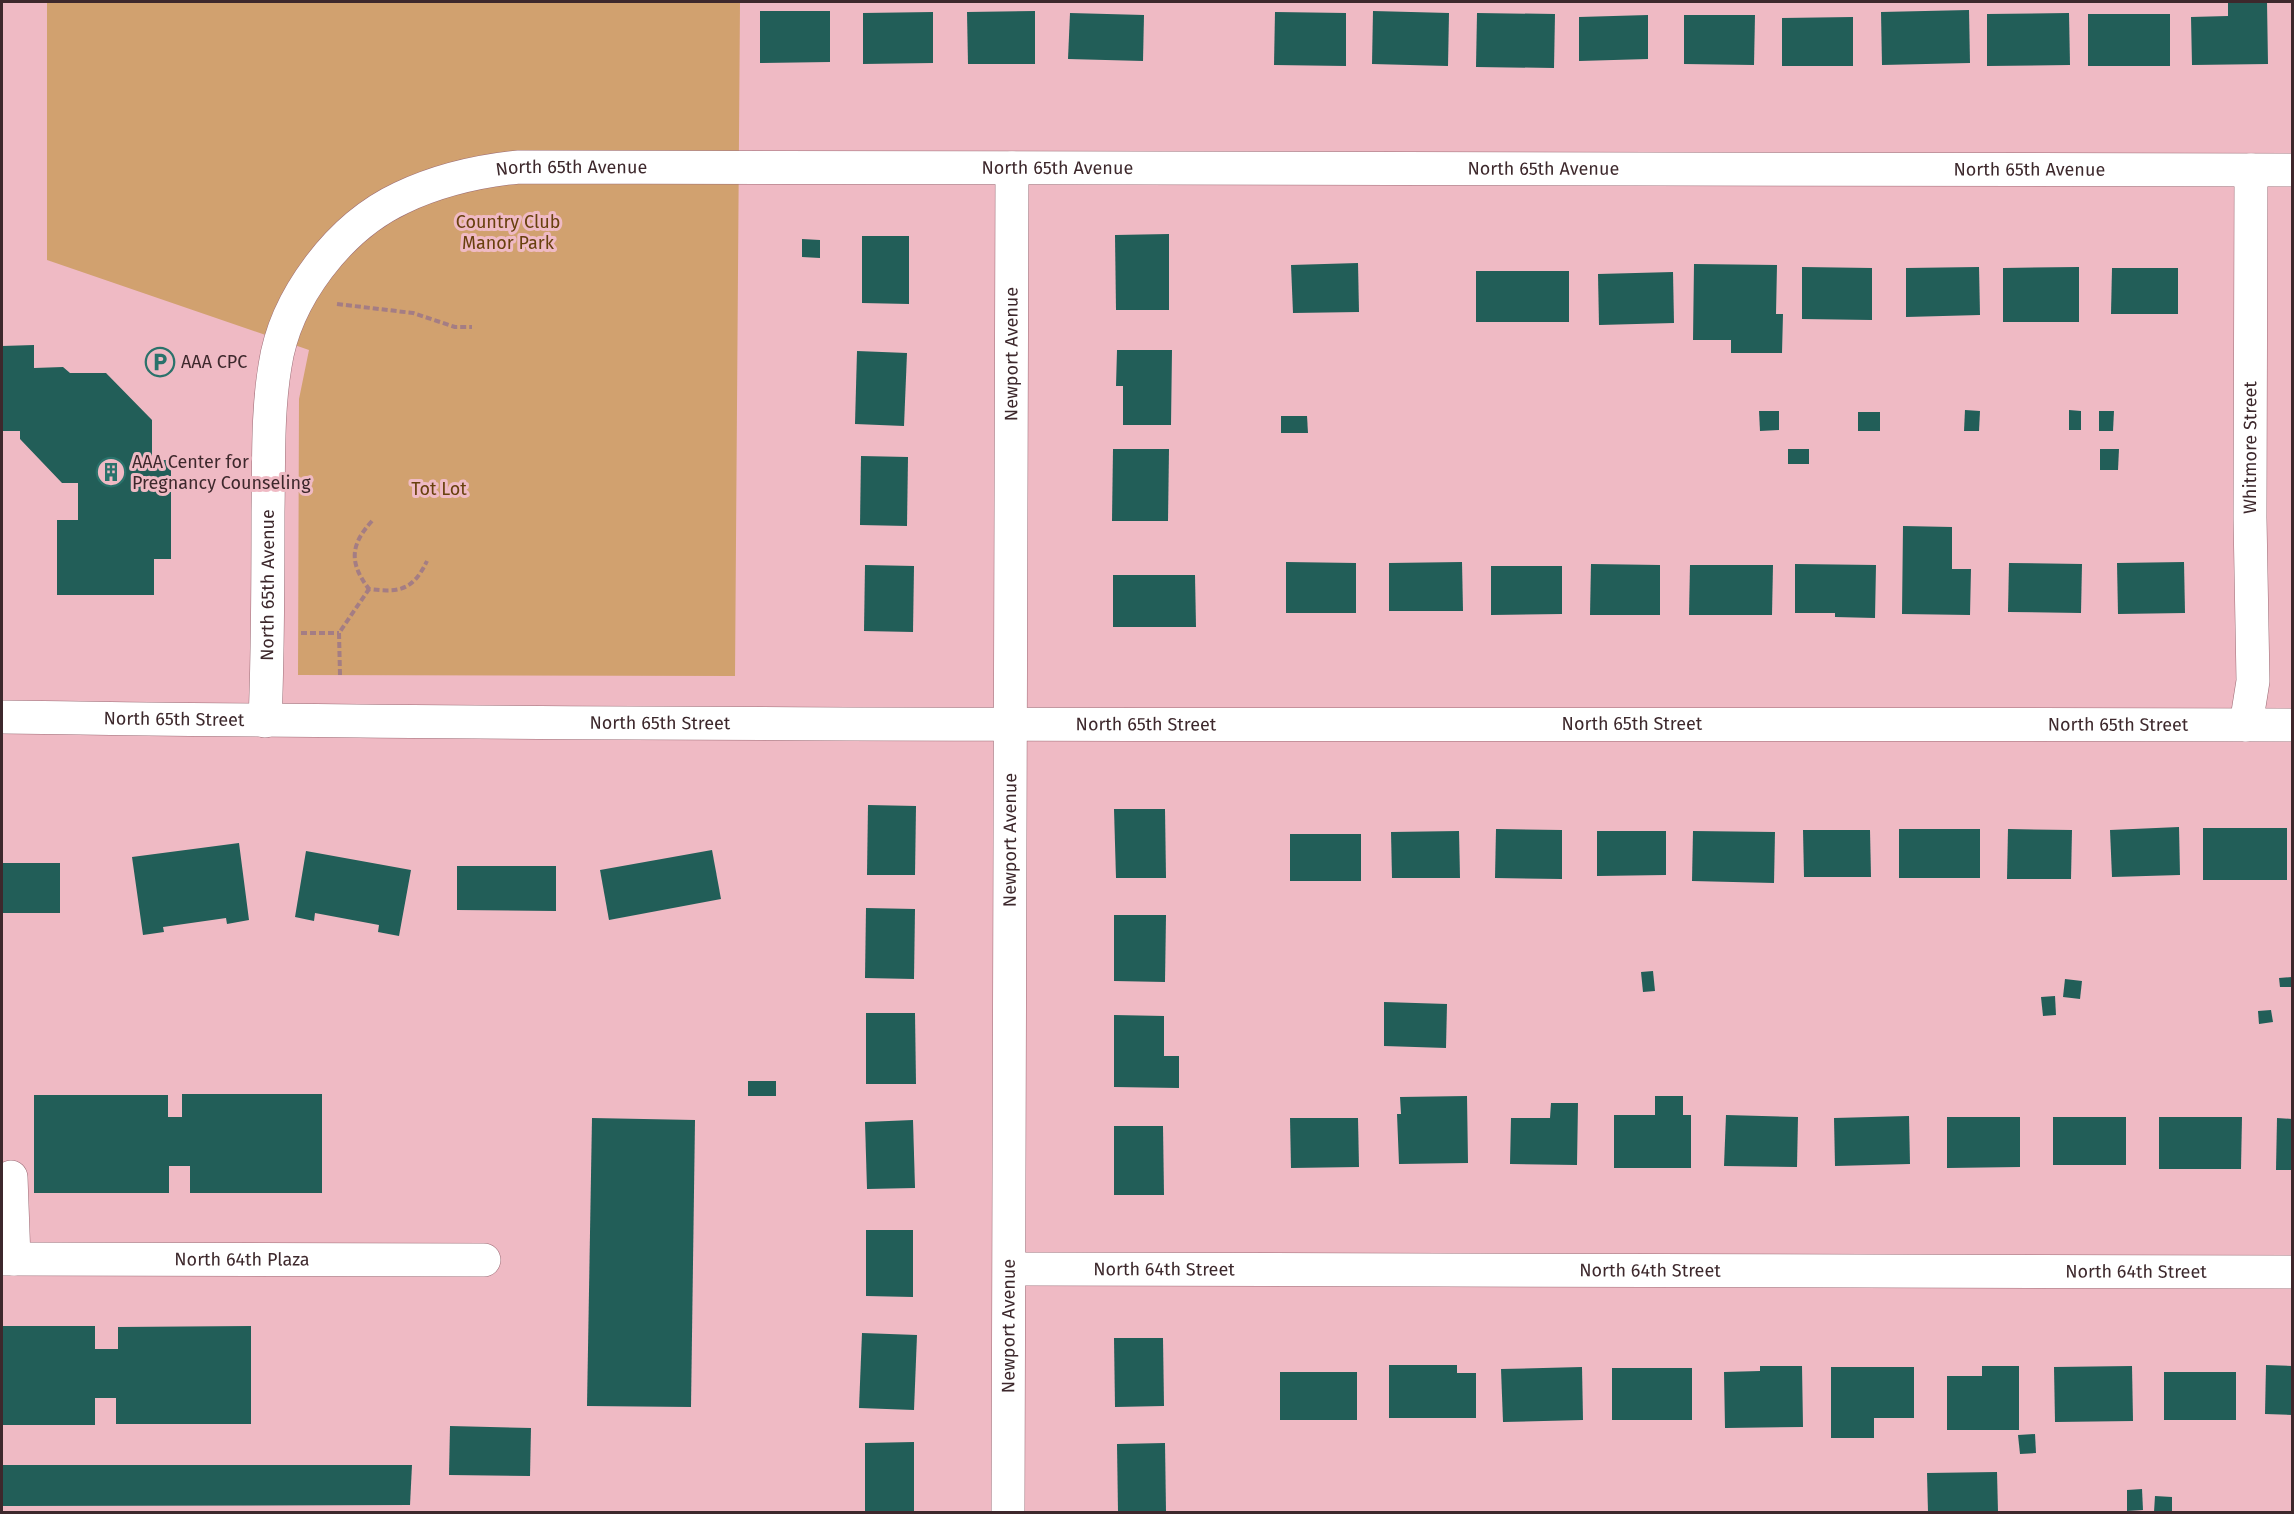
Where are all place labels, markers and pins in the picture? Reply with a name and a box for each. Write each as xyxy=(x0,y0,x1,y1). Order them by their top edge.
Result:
parking icon: AAA CPC xyxy=(144,346,176,378)
place label: AAA CPC xyxy=(181,351,247,373)
place label: AAA Center for Pregnancy Counseling xyxy=(132,451,311,494)
building icon: AAA Center for Pregnancy Counseling xyxy=(95,456,127,488)

